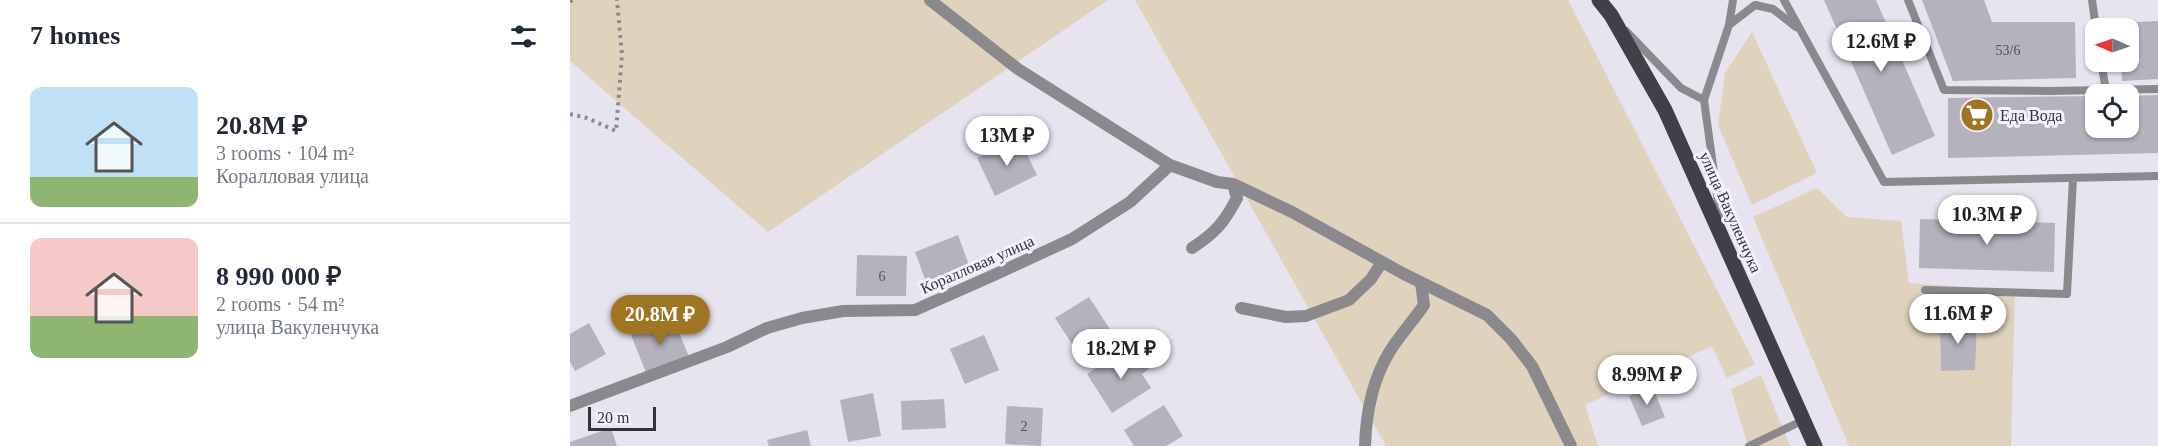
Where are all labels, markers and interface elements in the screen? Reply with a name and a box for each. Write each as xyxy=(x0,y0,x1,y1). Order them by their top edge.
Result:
north arrow xyxy=(2085,18,2139,72)
map controls xyxy=(2085,18,2139,138)
icon: filters xyxy=(507,20,540,53)
text: 7 homes xyxy=(30,21,120,50)
pin: 12.6M ₽ xyxy=(1826,22,1936,73)
text: 12.6M ₽ xyxy=(1846,30,1916,52)
house number: 53/6 xyxy=(1996,43,2020,58)
button: locate xyxy=(2085,84,2139,138)
supermarket icon: Еда Вода xyxy=(1959,97,1995,133)
place label: Еда Вода xyxy=(2000,107,2062,125)
icon: home xyxy=(78,111,150,183)
text: 20.8M ₽ xyxy=(216,111,308,140)
pin: 13M ₽ xyxy=(965,116,1049,167)
text: 13M ₽ xyxy=(979,124,1035,146)
text: 3 rooms · 104 m² xyxy=(216,142,354,164)
street label: улица Вакуленчука xyxy=(1695,149,1765,276)
text: Коралловая улица xyxy=(216,165,369,187)
pin: 10.3M ₽ xyxy=(1932,195,2042,246)
text: 10.3M ₽ xyxy=(1952,203,2022,225)
street label: Коралловая улица xyxy=(918,232,1037,298)
icon: home xyxy=(78,262,150,334)
text: 8 990 000 ₽ xyxy=(216,262,342,291)
house number: 6 xyxy=(879,269,886,284)
text: 2 rooms · 54 m² xyxy=(216,293,344,315)
pin: 11.6M ₽ xyxy=(1903,294,2013,345)
pin: 20.8M ₽ xyxy=(605,295,715,346)
text: 11.6M ₽ xyxy=(1923,302,1993,324)
text: 20.8M ₽ xyxy=(625,303,695,325)
text: улица Вакуленчука xyxy=(216,316,379,338)
pin: 18.2M ₽ xyxy=(1066,329,1176,380)
text: 18.2M ₽ xyxy=(1086,337,1156,359)
pin: 8.99M ₽ xyxy=(1592,355,1702,406)
text: 8.99M ₽ xyxy=(1612,363,1682,385)
scale bar xyxy=(588,404,656,432)
text: 20 m xyxy=(597,409,629,426)
house number: 2 xyxy=(1021,419,1028,434)

